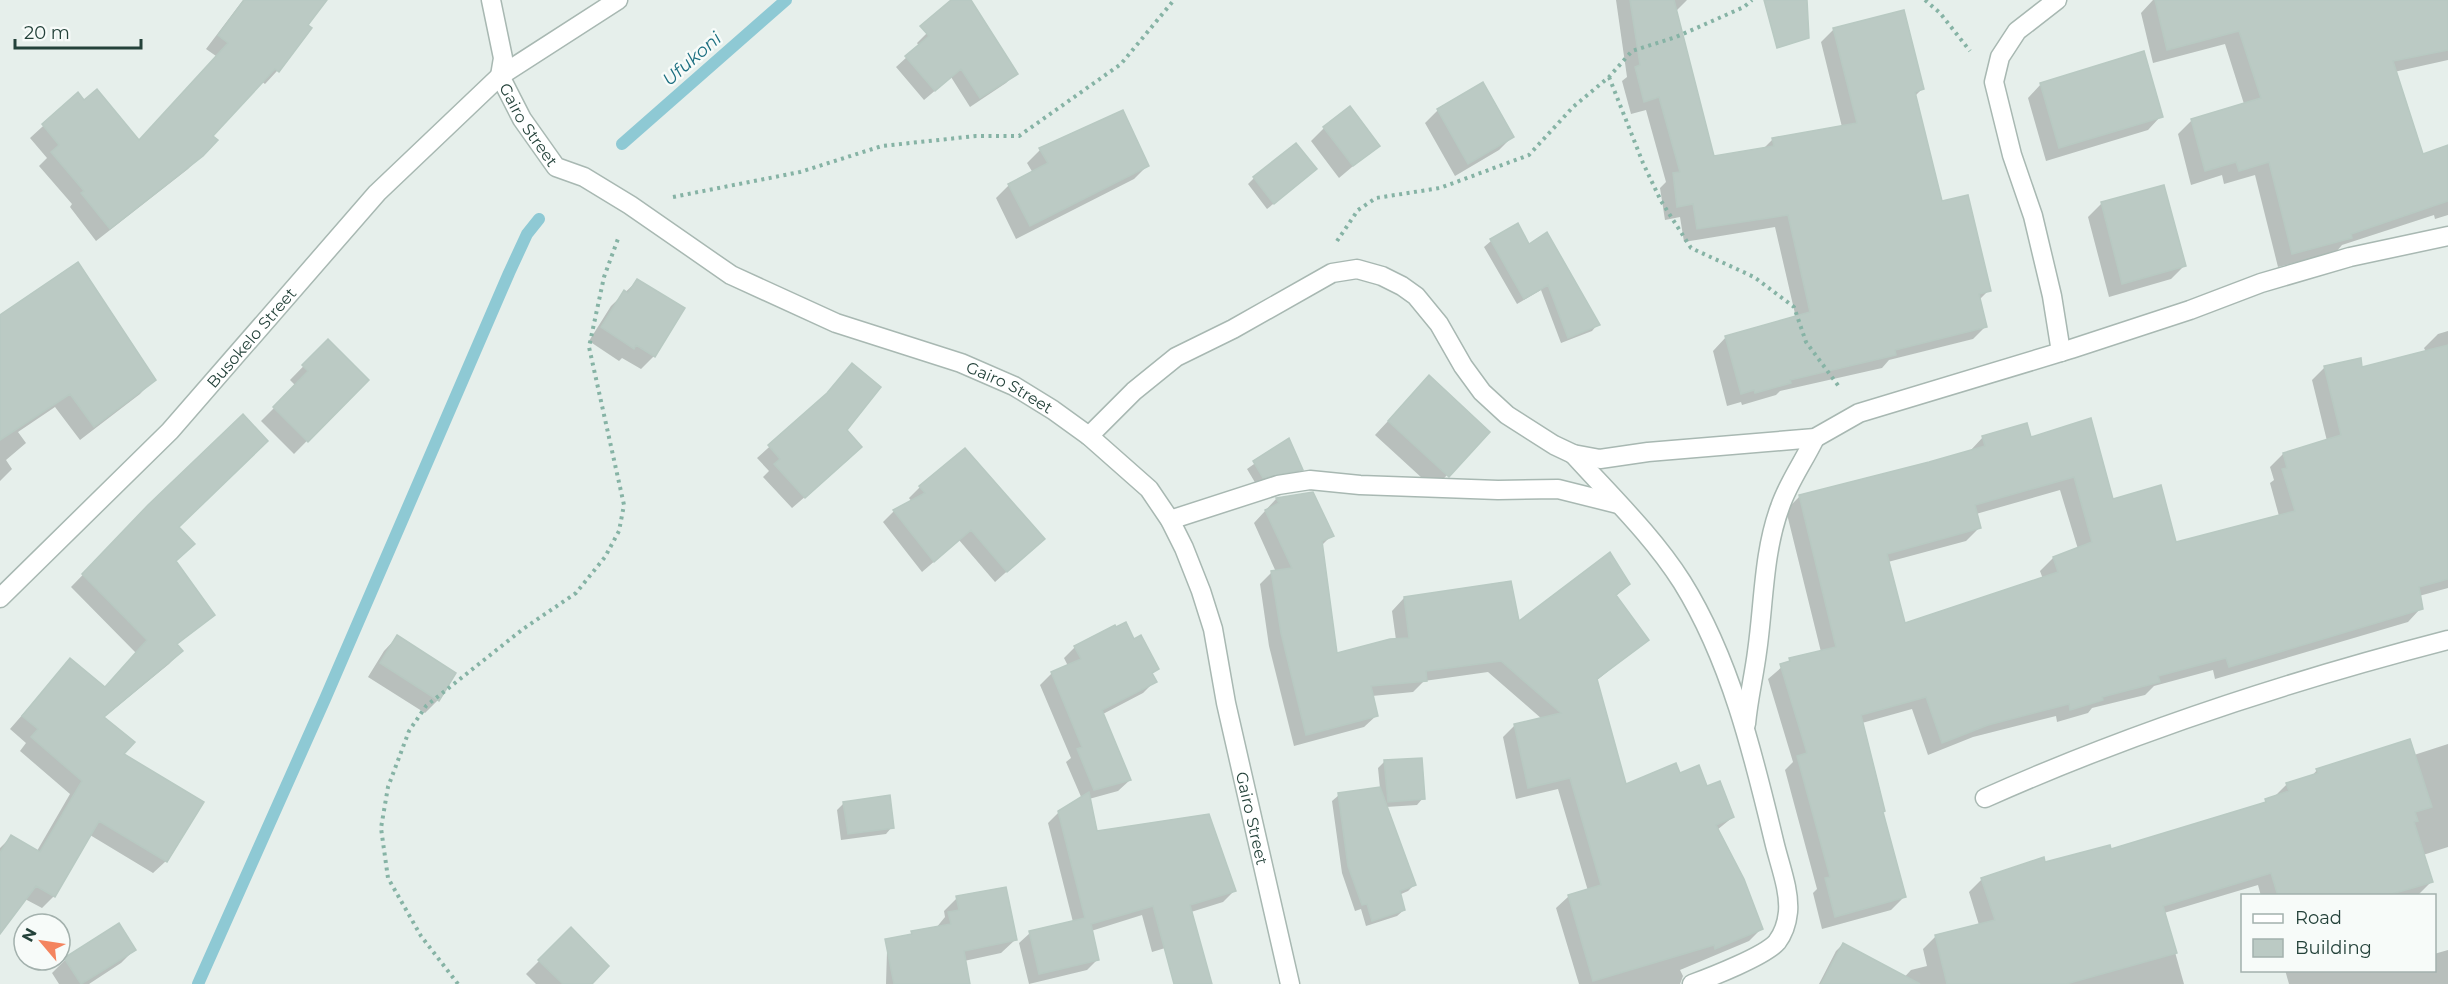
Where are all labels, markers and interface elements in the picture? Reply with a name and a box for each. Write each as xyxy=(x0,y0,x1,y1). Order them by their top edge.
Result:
scale bar xyxy=(15,12,141,50)
text: 20 m xyxy=(24,22,70,44)
water label: Ufukoni xyxy=(658,27,726,90)
street label: Gairo Street xyxy=(495,80,562,171)
street label: Busokelo Street xyxy=(203,284,301,392)
street label: Gairo Street xyxy=(963,357,1057,418)
street label: Gairo Street xyxy=(1232,770,1272,867)
legend xyxy=(2241,894,2436,972)
text: Road xyxy=(2295,907,2342,929)
north arrow xyxy=(12,912,72,972)
text: N xyxy=(18,925,41,945)
text: Building xyxy=(2295,937,2372,959)

